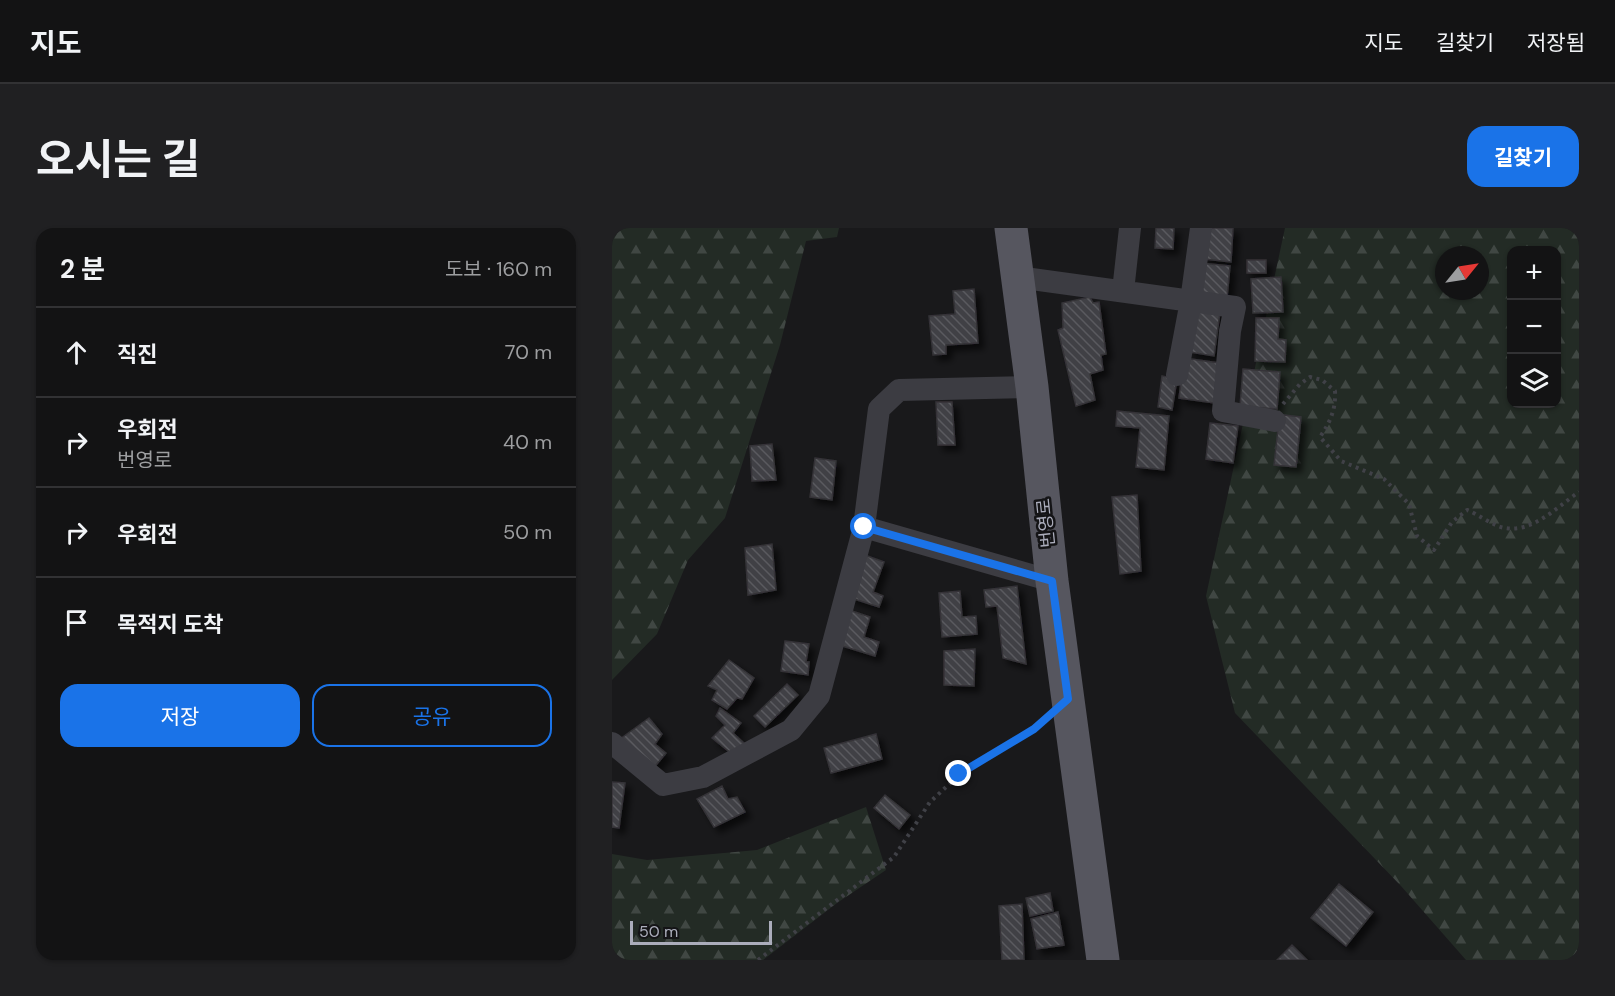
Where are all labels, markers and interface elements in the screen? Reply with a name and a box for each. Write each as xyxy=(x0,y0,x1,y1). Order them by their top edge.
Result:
text: 지도 xyxy=(30,25,82,62)
text: 지도 xyxy=(1364,29,1403,57)
text: 길찾기 xyxy=(1436,29,1494,57)
text: 저장됨 xyxy=(1527,29,1585,57)
button: 길찾기 xyxy=(1467,126,1579,187)
text: 오시는 길 xyxy=(36,132,200,187)
north arrow xyxy=(1435,246,1489,300)
map controls xyxy=(1507,246,1561,408)
button: + xyxy=(1507,246,1561,300)
text: 2 분 xyxy=(60,252,105,286)
text: 도보 · 160 m xyxy=(445,256,552,282)
button: − xyxy=(1507,300,1561,354)
icon: ahead xyxy=(60,336,93,369)
text: 70 m xyxy=(505,339,552,365)
text: 직진 xyxy=(117,340,157,369)
button: layers xyxy=(1507,354,1561,408)
text: 우회전 xyxy=(117,415,178,444)
icon: right xyxy=(60,426,93,459)
text: 40 m xyxy=(503,429,552,455)
text: 번영로 xyxy=(117,447,172,473)
street label: 번영로 xyxy=(1031,497,1061,549)
route start xyxy=(850,513,876,539)
icon: right xyxy=(60,516,93,549)
text: 50 m xyxy=(503,519,552,545)
text: 우회전 xyxy=(117,520,178,549)
icon: arrive xyxy=(60,606,93,639)
text: 목적지 도착 xyxy=(117,610,223,639)
button: 저장 xyxy=(60,684,300,747)
button: 공유 xyxy=(312,684,552,747)
route end xyxy=(945,760,971,786)
scale bar xyxy=(630,918,772,946)
text: 50 m xyxy=(639,921,678,942)

